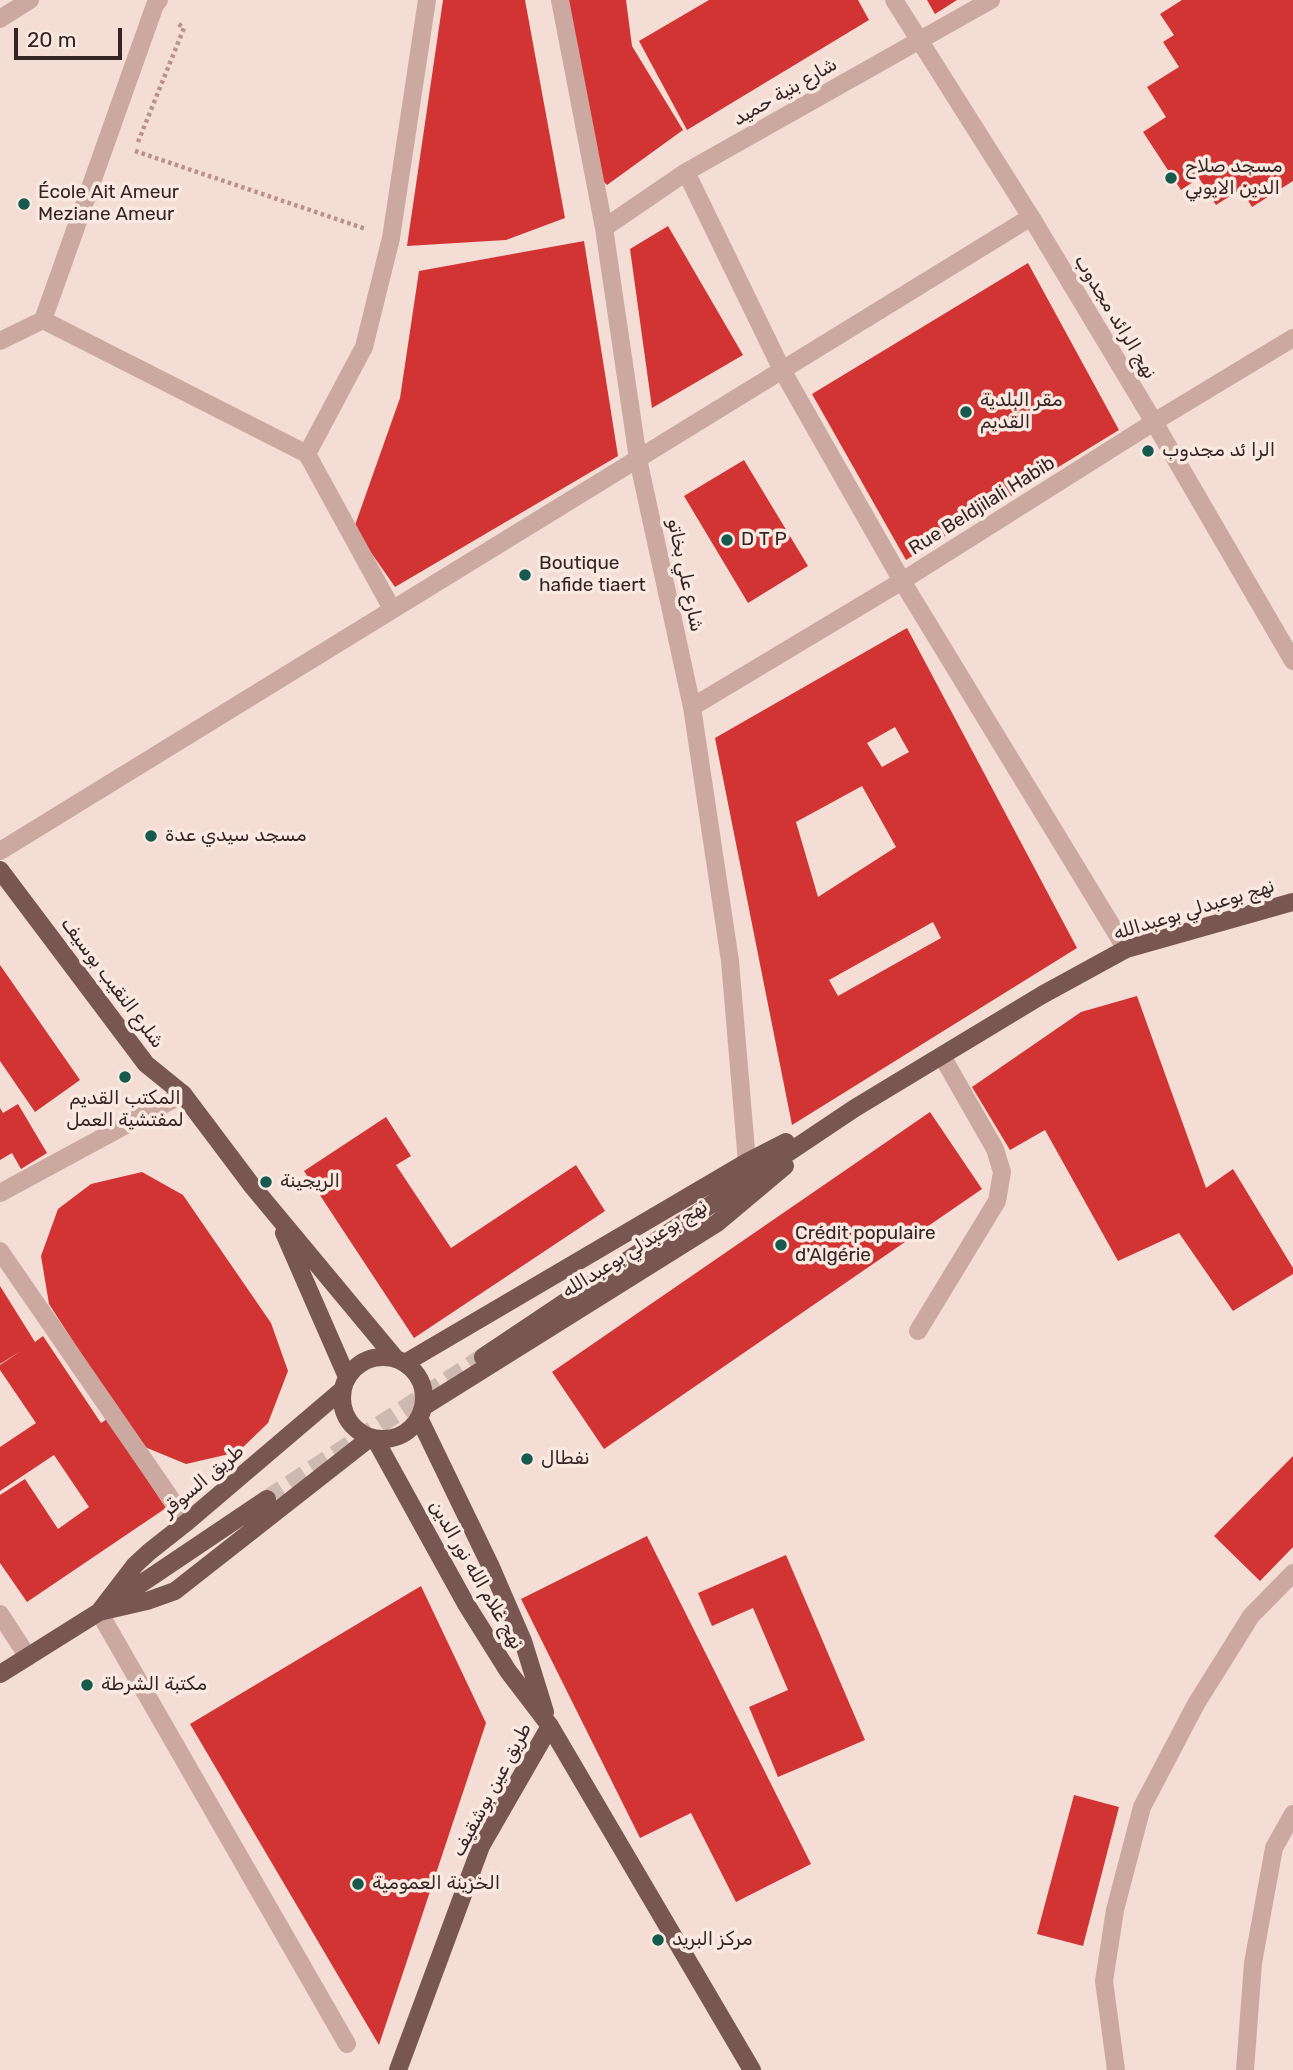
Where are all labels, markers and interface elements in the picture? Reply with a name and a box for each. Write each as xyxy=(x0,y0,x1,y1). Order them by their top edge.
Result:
scale bar xyxy=(18,14,126,58)
text: 20 m xyxy=(27,27,76,52)
street label: شارع بنية حميد xyxy=(729,53,841,131)
place label: مسجد صلاح الدين الايوبي xyxy=(1185,156,1283,200)
marker: مسجد صلاح الدين الايوبي xyxy=(1163,170,1179,186)
place label: École Ait Ameur Meziane Ameur xyxy=(38,182,179,226)
marker: École Ait Ameur Meziane Ameur xyxy=(16,196,32,212)
street label: نهج الرائد مجدوب xyxy=(1069,251,1161,383)
place label: مقر البلدية القديم xyxy=(980,390,1063,434)
marker: مقر البلدية القديم xyxy=(958,404,974,420)
place label: الرا ئد مجدوب xyxy=(1162,440,1275,462)
marker: الرا ئد مجدوب xyxy=(1140,443,1156,459)
street label: Rue Beldjilali Habib xyxy=(905,452,1059,560)
street label: شارع علي بخاتو xyxy=(662,516,708,634)
place label: D T P xyxy=(741,529,787,551)
marker: D T P xyxy=(719,532,735,548)
place label: Boutique hafide tiaert xyxy=(539,553,646,597)
marker: Boutique hafide tiaert xyxy=(517,567,533,583)
place label: مسجد سيدي عدة xyxy=(165,825,307,847)
marker: مسجد سيدي عدة xyxy=(143,828,159,844)
street label: نهج بوعبدلي بوعبدالله xyxy=(1111,875,1277,945)
street label: شلرع النقيب بوسيف xyxy=(55,913,169,1053)
marker: المكتب القديم لمفتشية العمل xyxy=(117,1069,133,1085)
place label: المكتب القديم لمفتشية العمل xyxy=(66,1088,184,1132)
place label: الريجينة xyxy=(280,1171,340,1193)
marker: الريجينة xyxy=(258,1174,274,1190)
street label: نهج بوعبدلي بوعبدالله xyxy=(558,1195,712,1303)
place label: Crédit populaire d'Algérie xyxy=(795,1223,936,1267)
marker: Crédit populaire d'Algérie xyxy=(773,1237,789,1253)
street label: طريق السوقر xyxy=(157,1440,249,1522)
place label: نفطال xyxy=(541,1448,589,1470)
marker: نفطال xyxy=(519,1451,535,1467)
street label: نهج غلام الله نور الدين xyxy=(424,1496,528,1654)
place label: مكتبة الشرطة xyxy=(101,1674,207,1696)
marker: مكتبة الشرطة xyxy=(79,1677,95,1693)
street label: طريق عين بوشقيف xyxy=(447,1719,537,1861)
place label: الخزينة العمومية xyxy=(372,1873,500,1895)
marker: الخزينة العمومية xyxy=(350,1876,366,1892)
place label: مركز البريد xyxy=(672,1929,752,1951)
marker: مركز البريد xyxy=(650,1932,666,1948)

